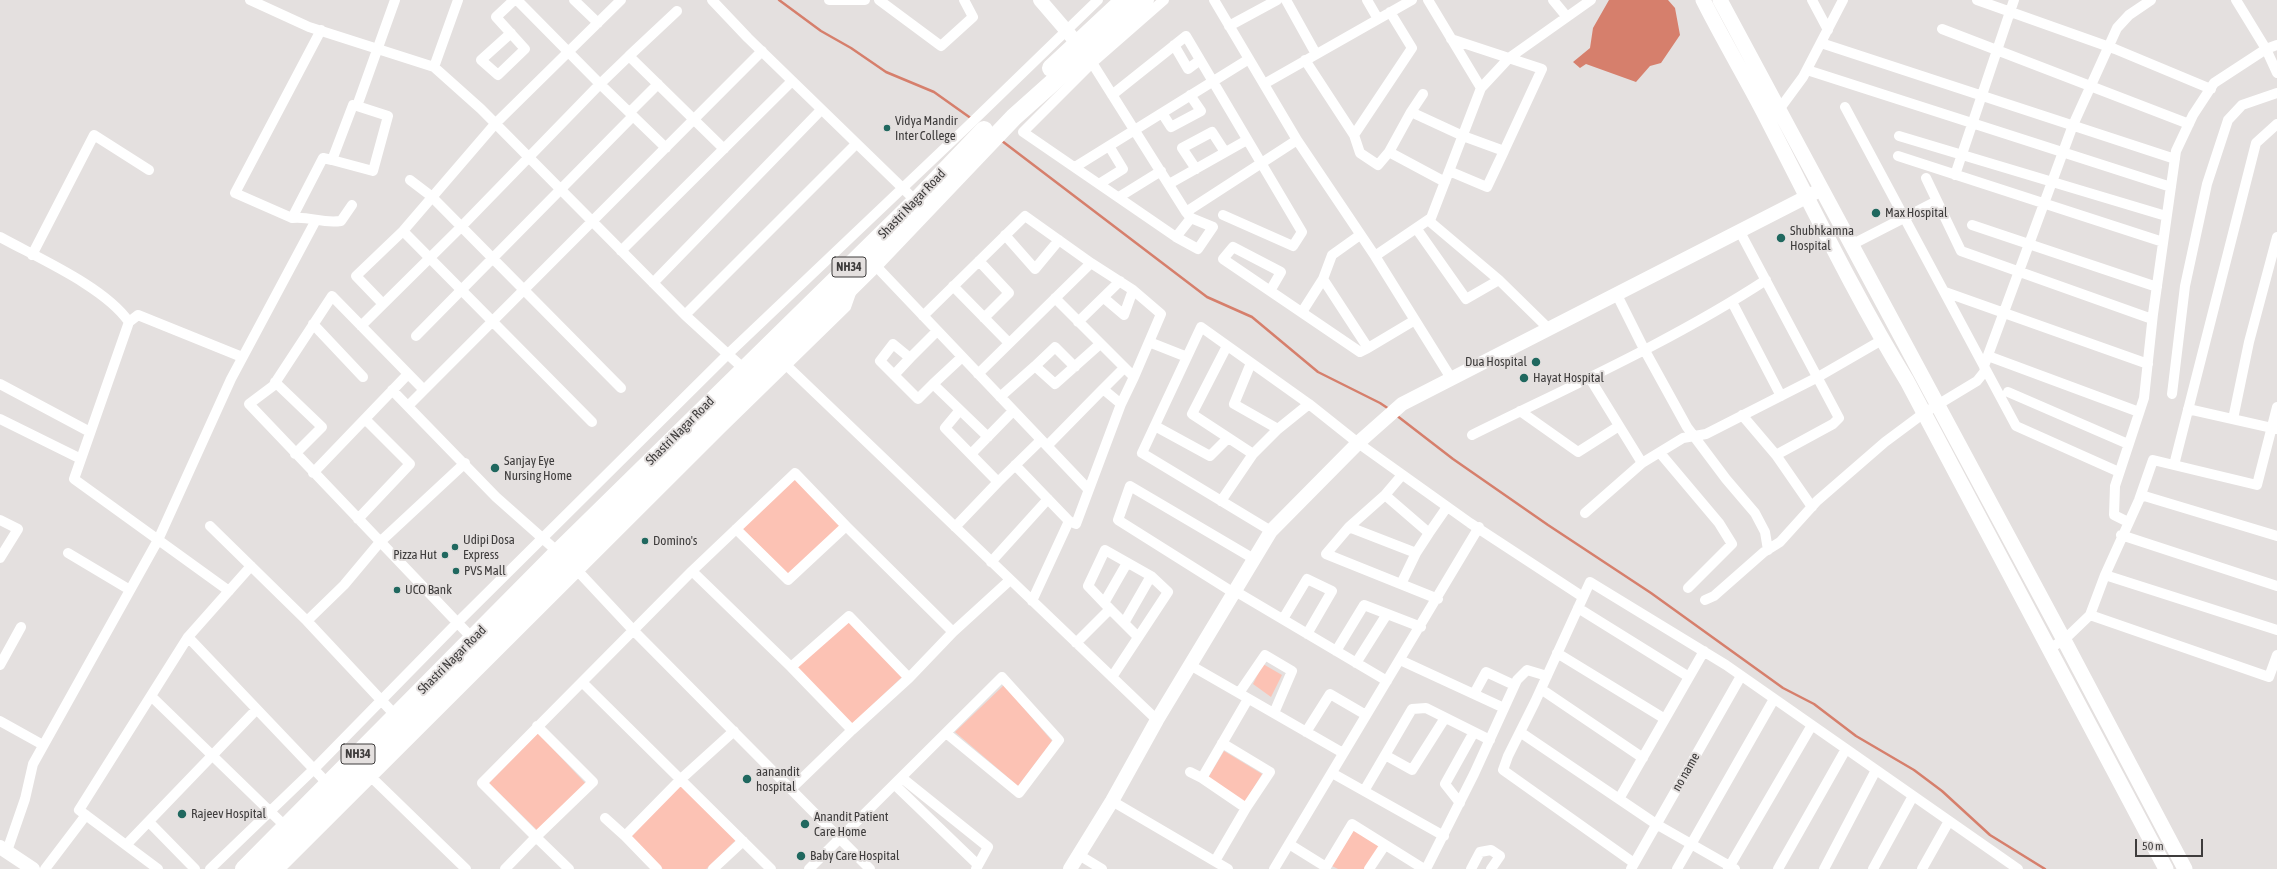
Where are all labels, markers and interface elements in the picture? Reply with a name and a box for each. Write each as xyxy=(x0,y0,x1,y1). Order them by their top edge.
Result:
place label: Vidya Mandir Inter College xyxy=(895,113,958,144)
marker: Vidya Mandir Inter College xyxy=(882,123,892,133)
street label: Shastri Nagar Road xyxy=(875,166,949,242)
place label: Max Hospital xyxy=(1885,205,1947,221)
marker: Max Hospital xyxy=(1870,207,1882,219)
place label: Shubhkamna Hospital xyxy=(1790,223,1854,254)
marker: Shubhkamna Hospital xyxy=(1775,232,1787,244)
road number: NH34 xyxy=(832,257,866,277)
place label: Dua Hospital xyxy=(1465,354,1527,370)
marker: Dua Hospital xyxy=(1530,356,1542,368)
place label: Hayat Hospital xyxy=(1533,370,1604,386)
marker: Hayat Hospital xyxy=(1518,372,1530,384)
street label: Shastri Nagar Road xyxy=(643,394,717,468)
place label: Sanjay Eye Nursing Home xyxy=(504,453,572,484)
marker: Sanjay Eye Nursing Home xyxy=(489,462,501,474)
place label: Udipi Dosa Express xyxy=(463,532,515,563)
place label: Domino's xyxy=(653,533,697,549)
marker: Domino's xyxy=(640,536,650,546)
marker: Udipi Dosa Express xyxy=(450,542,460,552)
place label: Pizza Hut xyxy=(393,547,437,563)
marker: Pizza Hut xyxy=(440,550,450,560)
place label: PVS Mall xyxy=(464,563,506,579)
marker: PVS Mall xyxy=(451,566,461,576)
place label: UCO Bank xyxy=(405,582,452,598)
marker: UCO Bank xyxy=(392,585,402,595)
street label: Shastri Nagar Road xyxy=(415,623,489,697)
road number: NH34 xyxy=(341,744,375,764)
street label: no name xyxy=(1669,750,1703,794)
place label: aanandit hospital xyxy=(756,764,800,795)
marker: aanandit hospital xyxy=(741,773,753,785)
place label: Rajeev Hospital xyxy=(191,806,266,822)
marker: Rajeev Hospital xyxy=(176,808,188,820)
place label: Anandit Patient Care Home xyxy=(814,809,889,840)
marker: Anandit Patient Care Home xyxy=(799,818,811,830)
scale bar xyxy=(2137,831,2205,857)
text: 50 m xyxy=(2142,839,2164,853)
place label: Baby Care Hospital xyxy=(810,848,899,864)
marker: Baby Care Hospital xyxy=(795,850,807,862)

